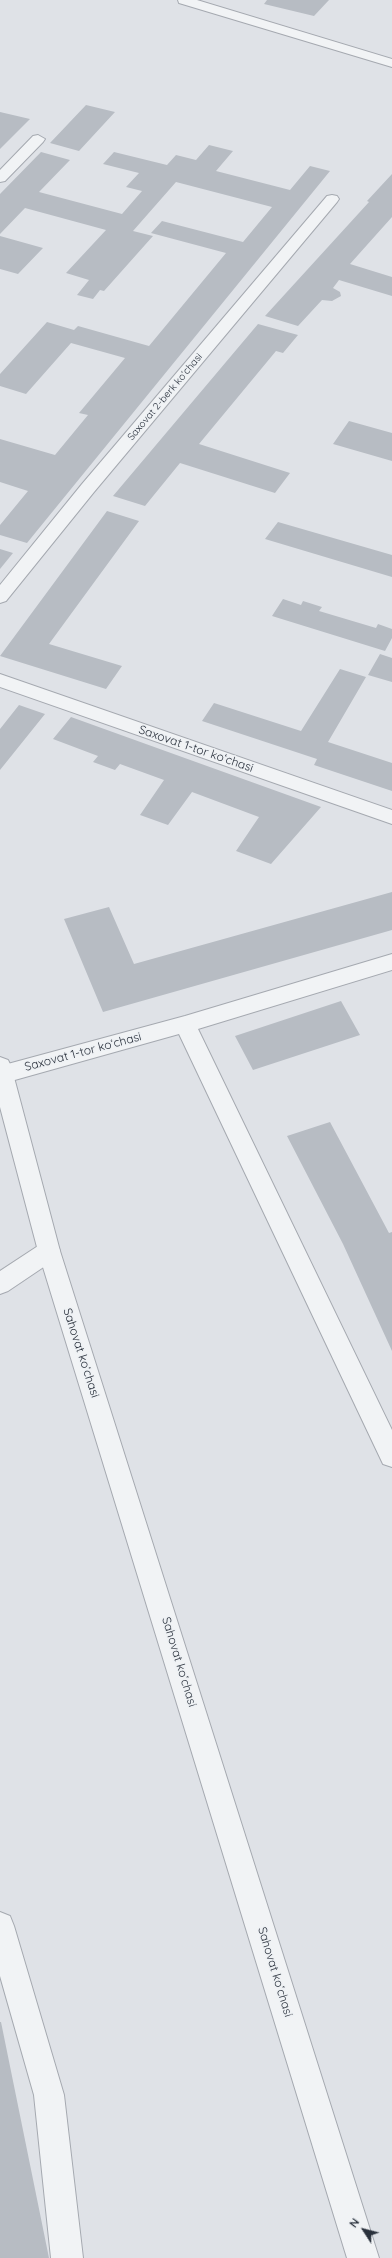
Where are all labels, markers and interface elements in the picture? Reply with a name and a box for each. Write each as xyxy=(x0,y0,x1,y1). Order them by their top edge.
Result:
street label: Saxovat 2-berk koʻchasi xyxy=(125,351,205,443)
street label: Saxovat 1-tor koʻchasi xyxy=(137,723,255,775)
street label: Saxovat 1-tor koʻchasi xyxy=(23,1029,143,1075)
street label: Sahovat koʻchasi xyxy=(60,1306,102,1400)
street label: Sahovat koʻchasi xyxy=(158,1615,200,1709)
street label: Sahovat koʻchasi xyxy=(254,1925,296,2019)
north arrow xyxy=(344,2210,384,2250)
text: N xyxy=(346,2216,362,2230)

